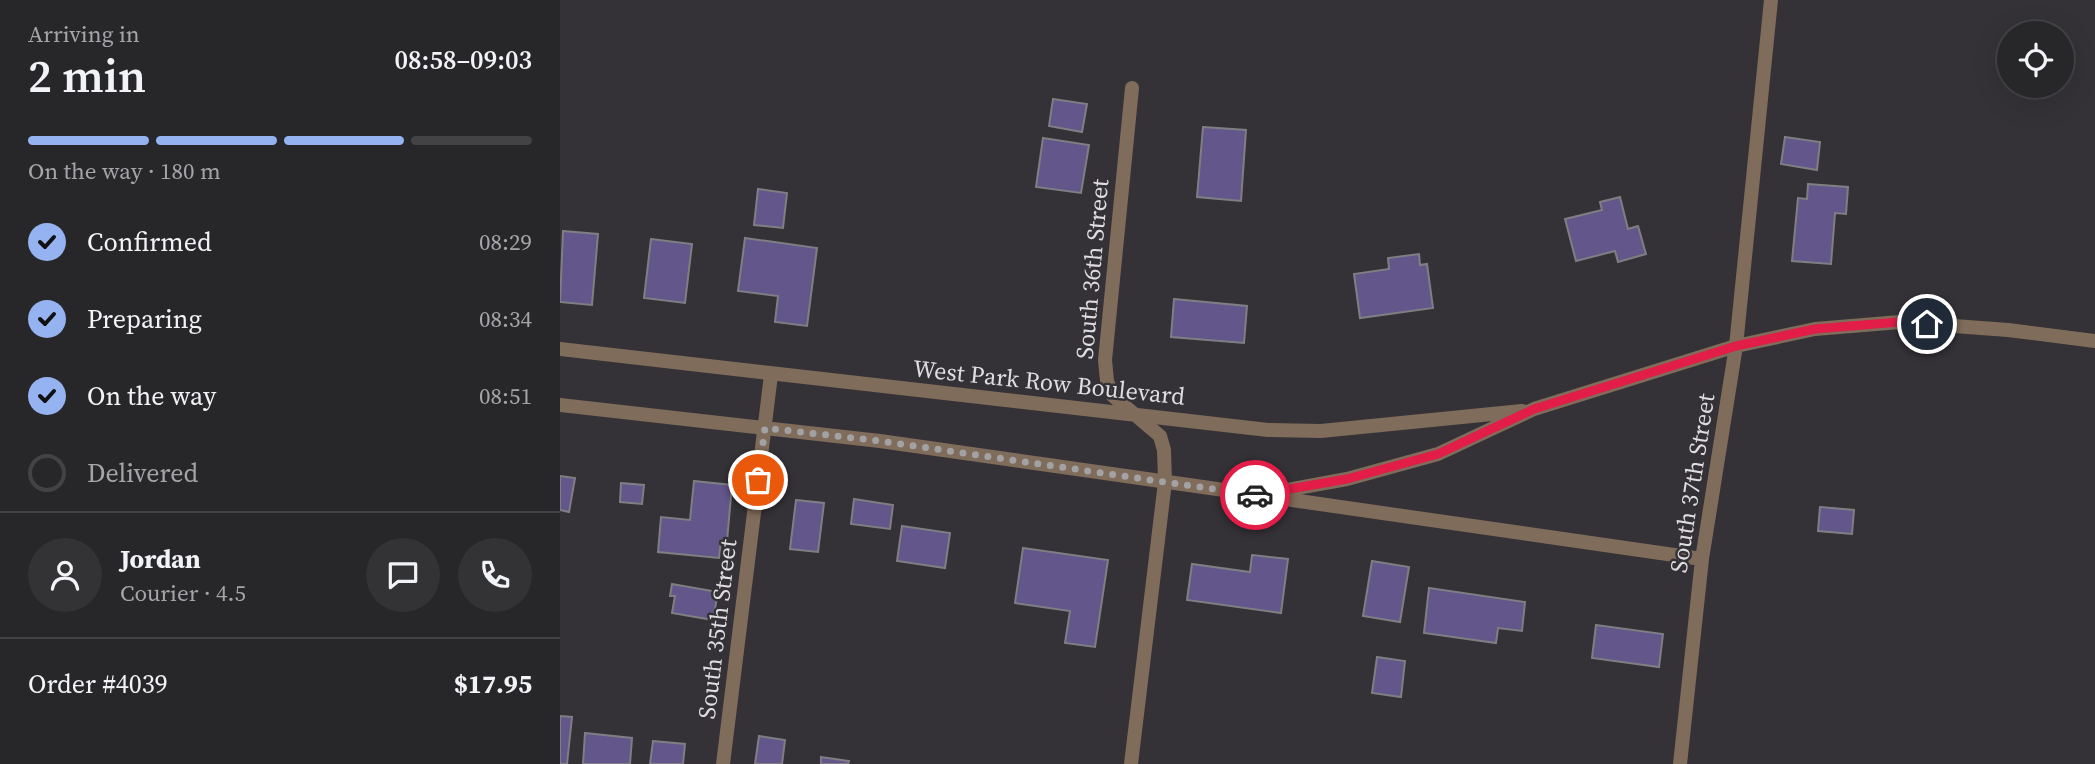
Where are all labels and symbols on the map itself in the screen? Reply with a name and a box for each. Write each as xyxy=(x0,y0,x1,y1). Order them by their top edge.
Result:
street label: South 36th Street xyxy=(1068,177,1116,361)
pin xyxy=(1897,294,1957,354)
street label: West Park Row Boulevard xyxy=(911,351,1187,413)
street label: South 37th Street xyxy=(1662,391,1722,575)
pin xyxy=(728,450,788,510)
courier xyxy=(1220,460,1290,530)
street label: South 35th Street xyxy=(690,537,744,721)

